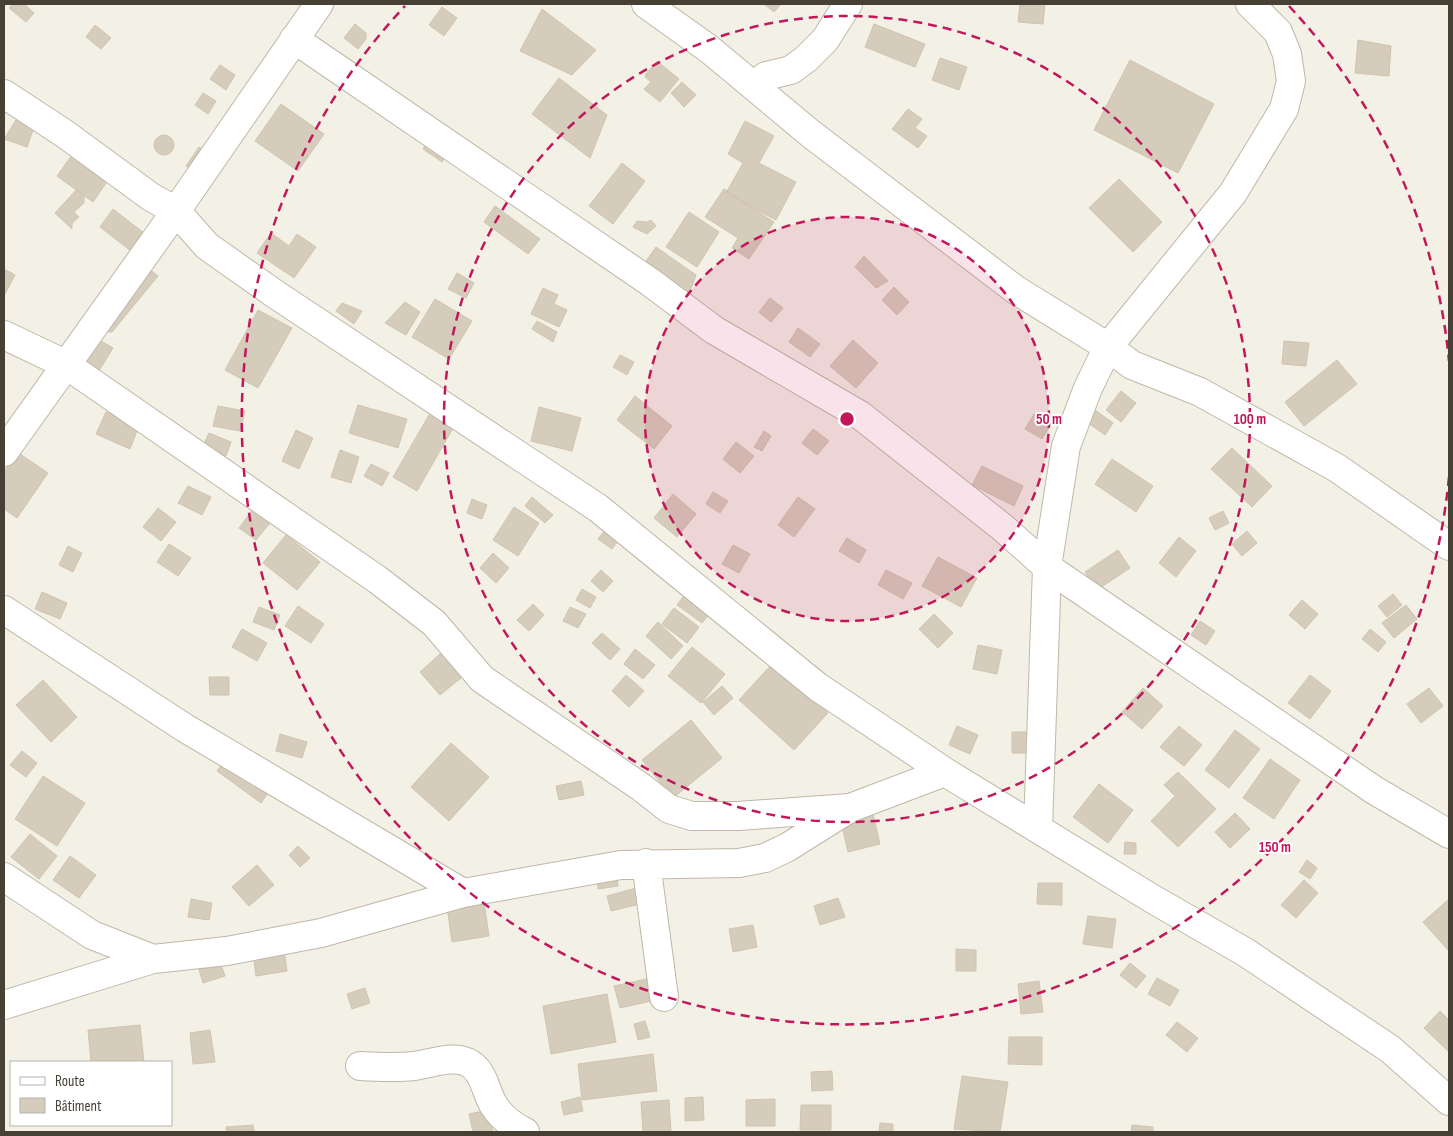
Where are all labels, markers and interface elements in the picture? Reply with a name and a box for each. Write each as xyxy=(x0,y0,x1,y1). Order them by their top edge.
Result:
centre of rings xyxy=(838,410,856,428)
text: 50 m xyxy=(1036,410,1062,429)
text: 100 m xyxy=(1234,410,1266,429)
text: 150 m xyxy=(1259,838,1291,857)
legend xyxy=(10,1061,172,1126)
text: Route xyxy=(55,1072,85,1091)
text: Bâtiment xyxy=(55,1097,102,1116)

